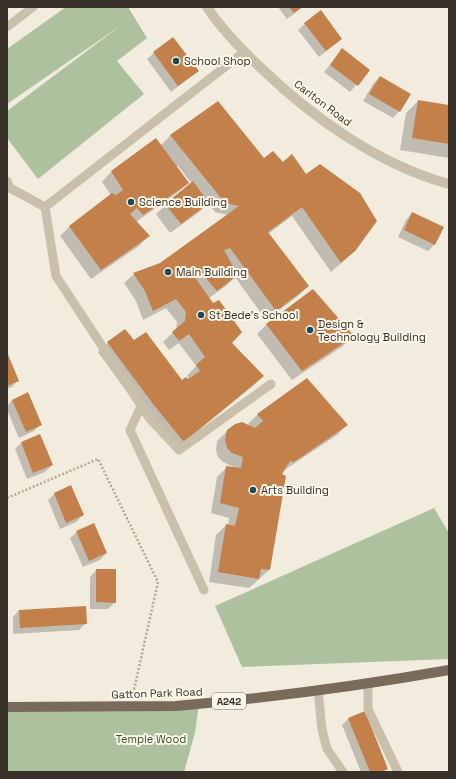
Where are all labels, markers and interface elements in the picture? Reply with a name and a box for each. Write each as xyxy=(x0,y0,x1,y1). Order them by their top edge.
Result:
place label: School Shop xyxy=(184,54,251,68)
marker: School Shop xyxy=(171,56,181,66)
street label: Carlton Road xyxy=(291,77,355,129)
place label: Science Building xyxy=(139,195,227,209)
marker: Science Building xyxy=(126,197,136,207)
place label: Main Building xyxy=(176,265,247,279)
marker: Main Building xyxy=(163,267,173,277)
place label: St Bede's School xyxy=(209,308,298,322)
marker: St Bede's School xyxy=(196,310,206,320)
place label: Design & Technology Building xyxy=(318,317,426,344)
marker: Design & Technology Building xyxy=(305,325,315,335)
place label: Arts Building xyxy=(261,483,329,497)
marker: Arts Building xyxy=(248,485,258,495)
street label: Gatton Park Road xyxy=(111,684,203,702)
road number: A242 xyxy=(212,693,246,709)
park label: Temple Wood xyxy=(116,732,186,746)

